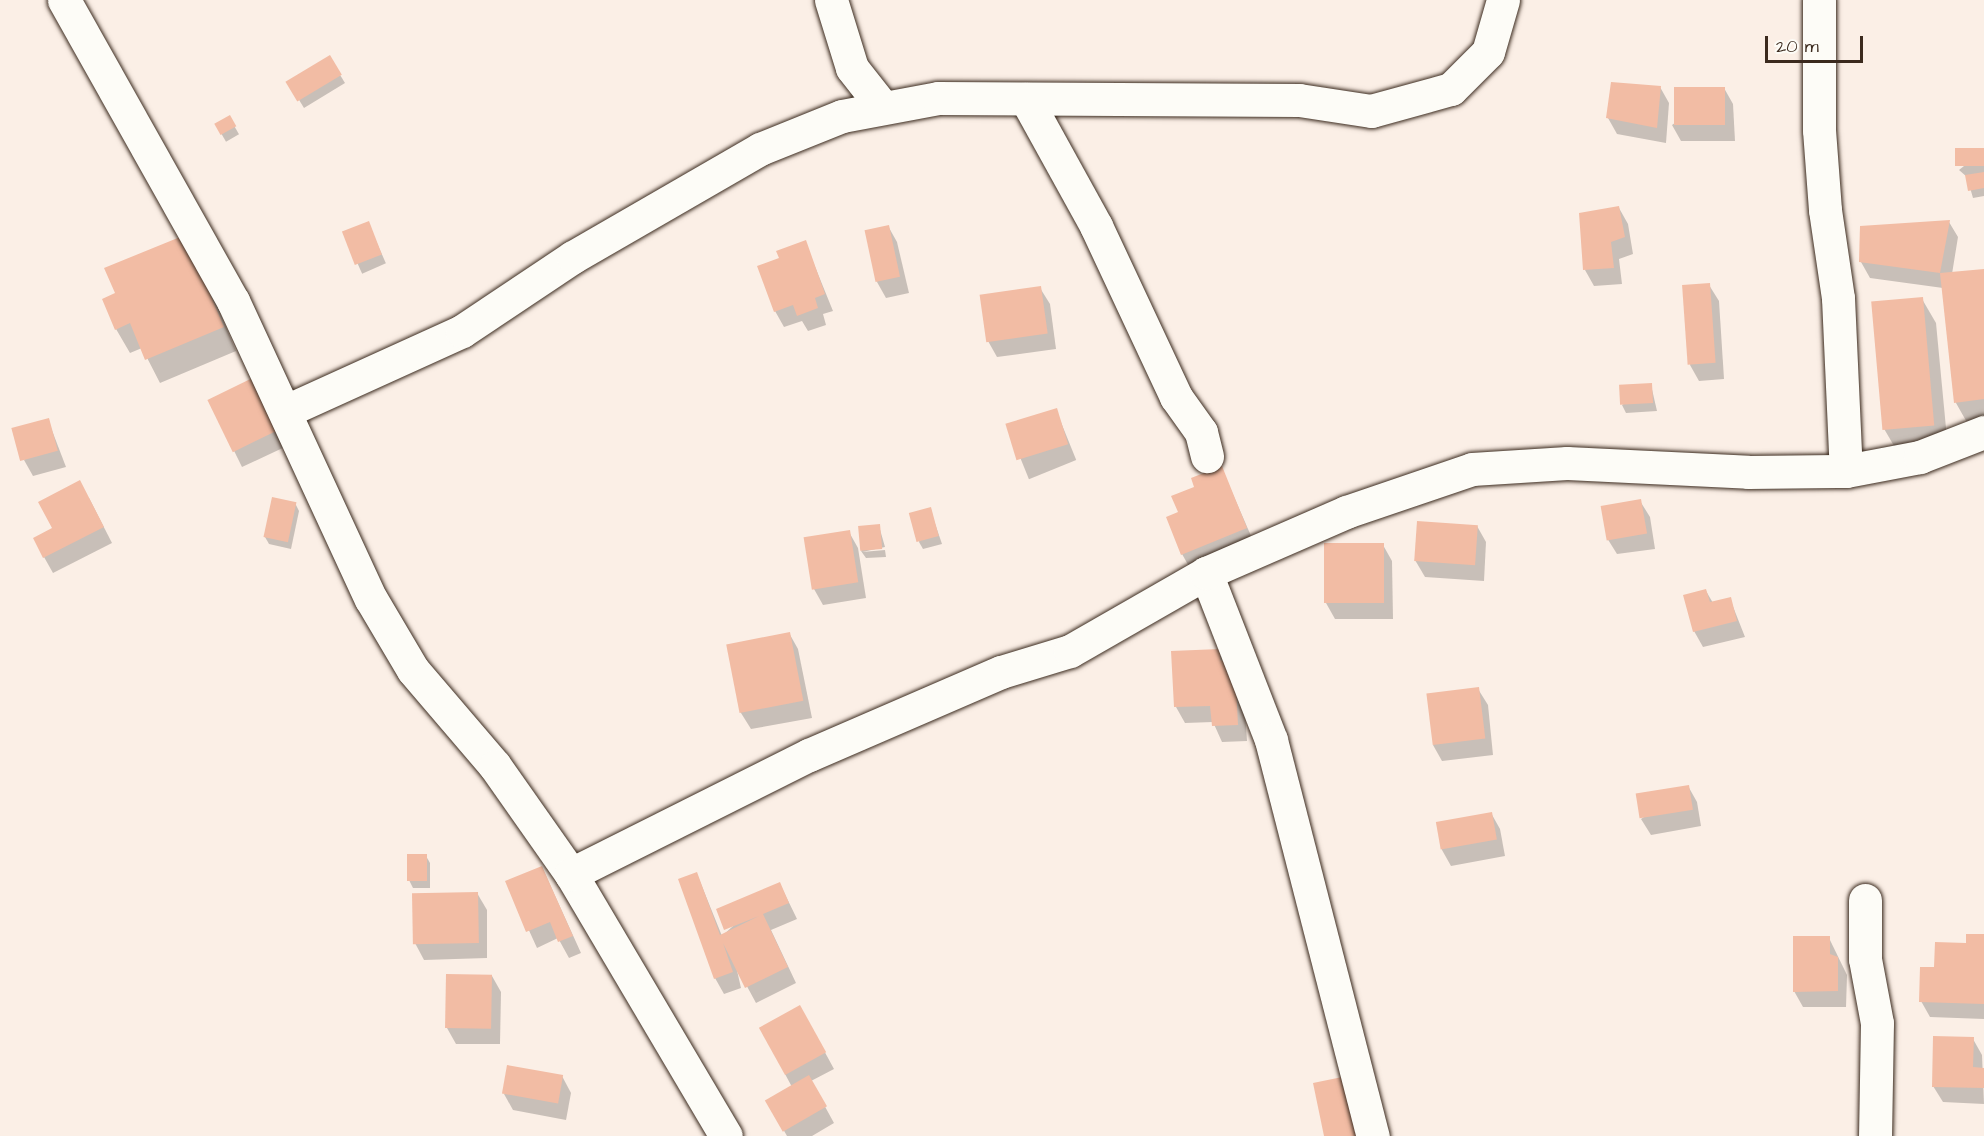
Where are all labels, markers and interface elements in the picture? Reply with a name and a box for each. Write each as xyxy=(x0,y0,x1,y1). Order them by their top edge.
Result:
scale bar xyxy=(1768,24,1866,62)
text: 20 m xyxy=(1776,34,1819,59)

